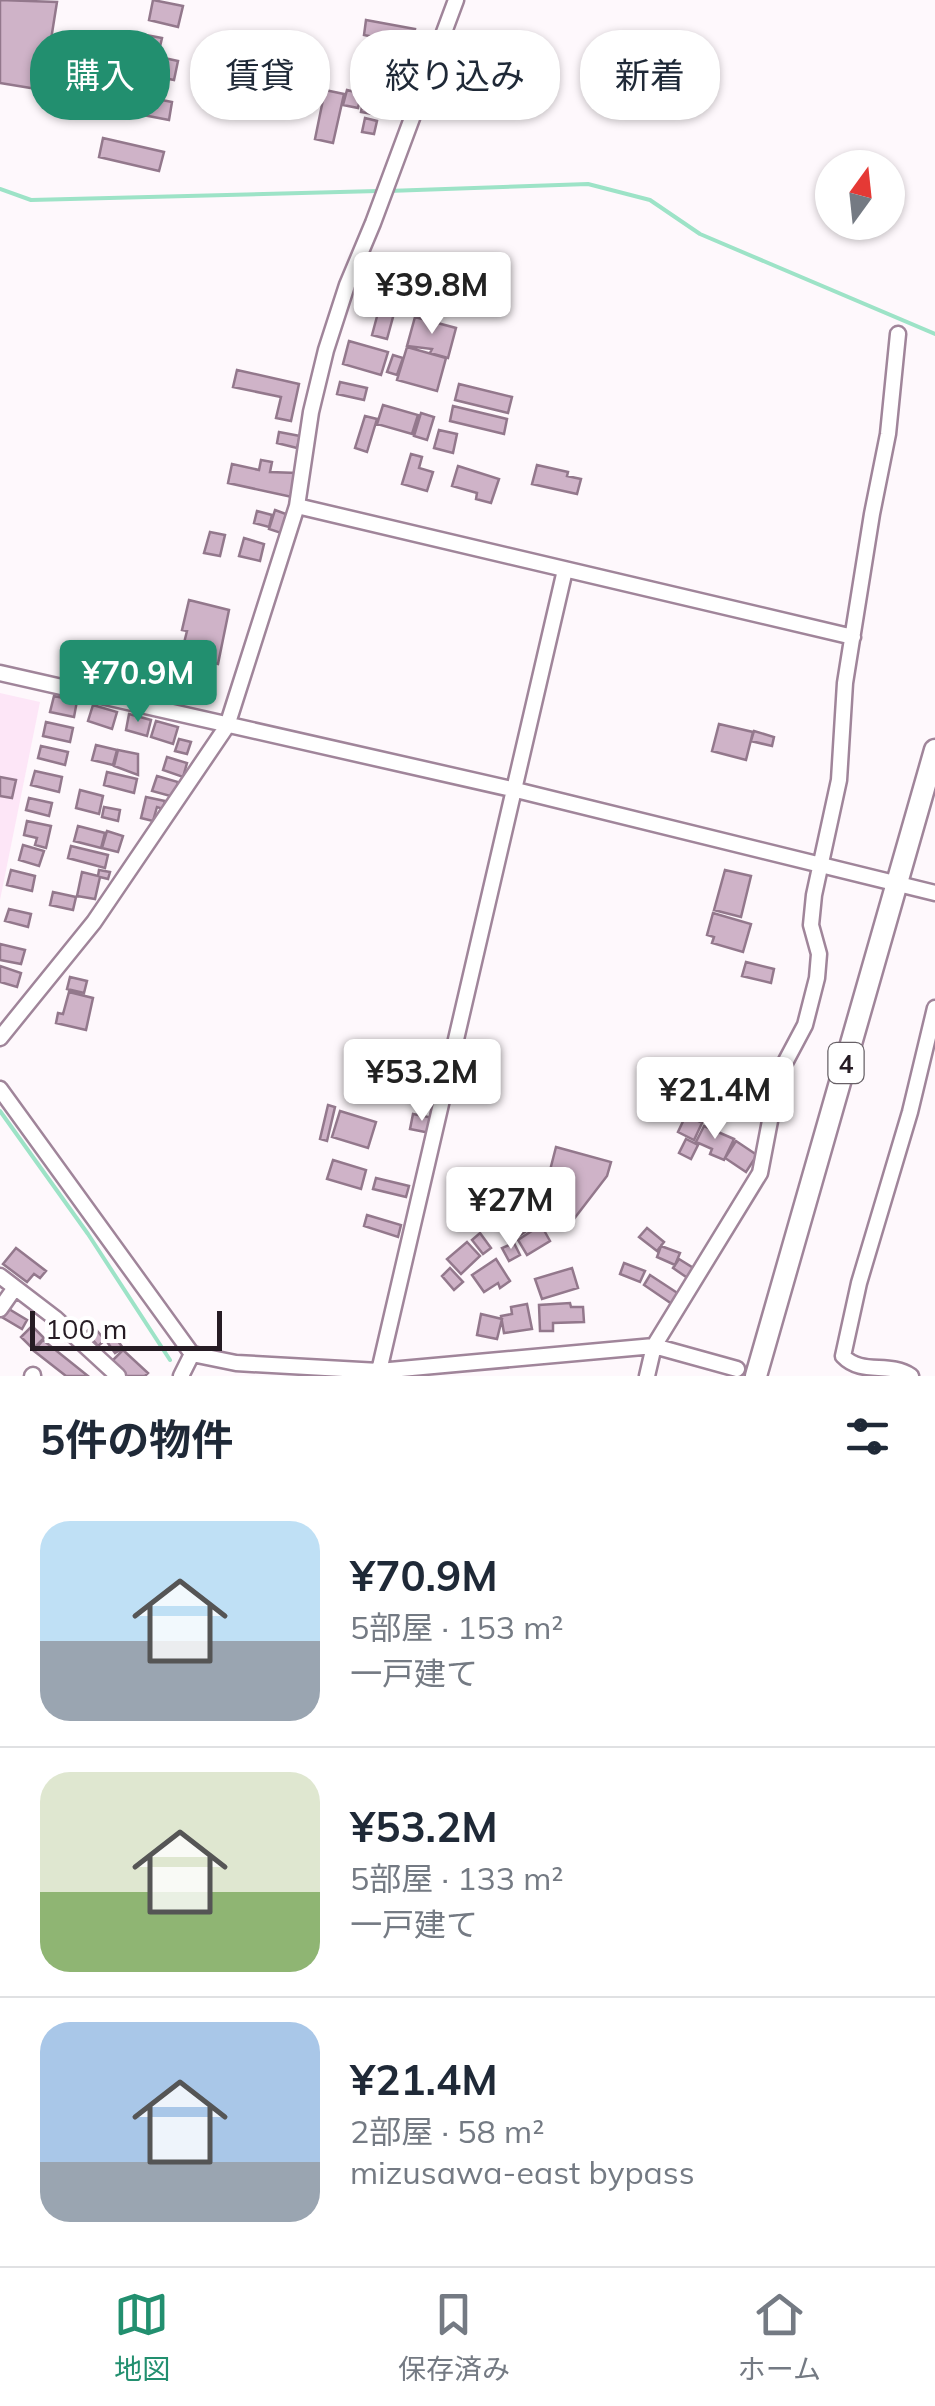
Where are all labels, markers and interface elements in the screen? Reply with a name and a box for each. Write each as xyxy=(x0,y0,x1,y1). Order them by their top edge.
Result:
chip: 購入 xyxy=(30,30,170,120)
chip: 賃貸 xyxy=(190,30,330,120)
chip: 絞り込み xyxy=(350,30,560,120)
chip: 新着 xyxy=(580,30,720,120)
north arrow xyxy=(815,150,905,240)
map controls xyxy=(815,150,905,240)
pin: ¥39.8M xyxy=(351,252,513,337)
text: ¥39.8M xyxy=(376,264,488,304)
pin: ¥70.9M xyxy=(57,640,219,725)
text: ¥70.9M xyxy=(82,652,194,692)
pin: ¥53.2M xyxy=(341,1039,503,1124)
road number: 4 xyxy=(828,1043,864,1083)
text: ¥53.2M xyxy=(366,1051,478,1091)
pin: ¥21.4M xyxy=(634,1057,796,1142)
text: ¥21.4M xyxy=(659,1069,771,1109)
pin: ¥27M xyxy=(452,1167,570,1252)
text: ¥27M xyxy=(468,1179,554,1219)
scale bar xyxy=(30,1306,222,1350)
text: 100 m xyxy=(45,1311,127,1346)
icon: filters xyxy=(840,1409,895,1464)
text: 5件の物件 xyxy=(40,1413,233,1466)
text: ¥70.9M xyxy=(350,1549,498,1602)
icon: home xyxy=(120,1561,240,1681)
text: 5部屋 · 153 m² xyxy=(350,1607,564,1647)
text: 一戸建て xyxy=(350,1653,478,1693)
text: ¥53.2M xyxy=(350,1800,498,1853)
icon: home xyxy=(120,1812,240,1932)
text: 5部屋 · 133 m² xyxy=(350,1858,564,1898)
text: 一戸建て xyxy=(350,1904,478,1944)
text: ¥21.4M xyxy=(350,2053,498,2106)
icon: home xyxy=(120,2062,240,2182)
text: 2部屋 · 58 m² xyxy=(350,2111,544,2151)
text: mizusawa-east bypass xyxy=(350,2152,695,2192)
tab: 地図 xyxy=(114,2287,170,2387)
tab: 保存済み xyxy=(398,2287,510,2387)
tab: ホーム xyxy=(738,2287,821,2387)

